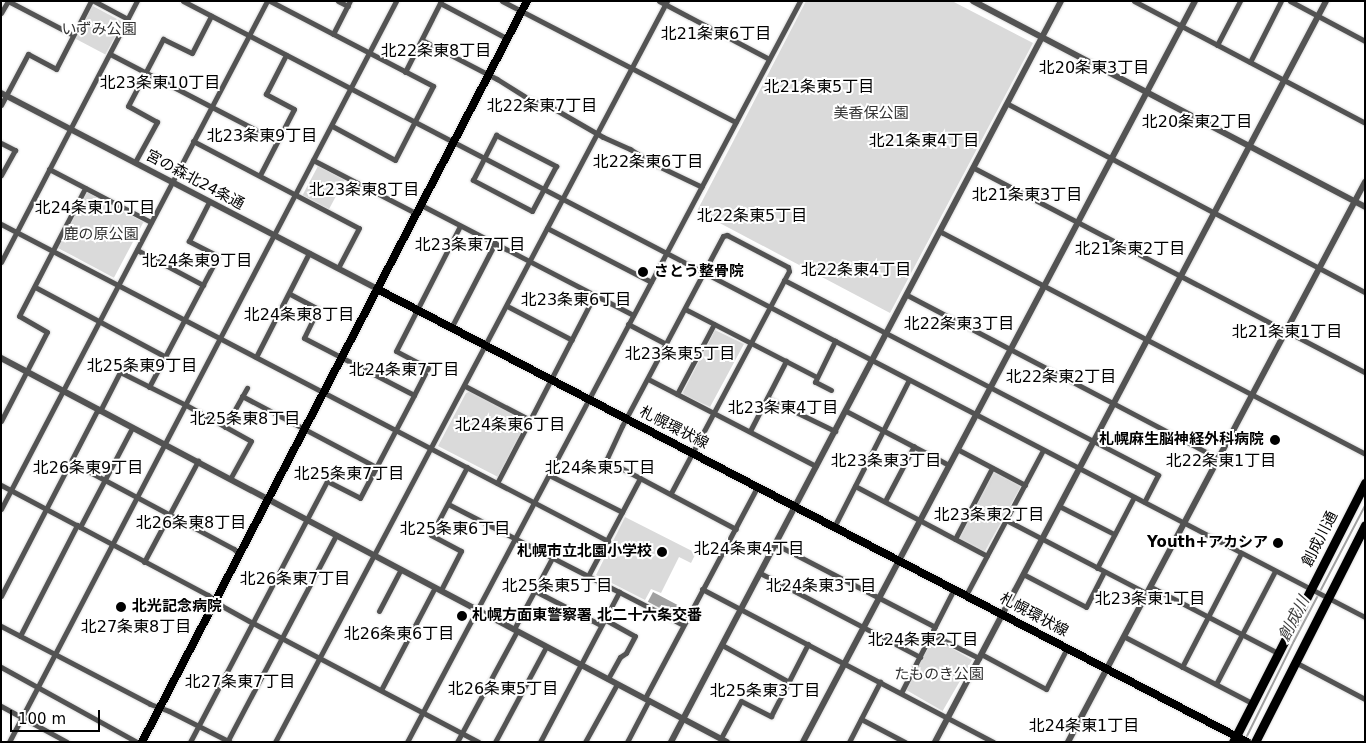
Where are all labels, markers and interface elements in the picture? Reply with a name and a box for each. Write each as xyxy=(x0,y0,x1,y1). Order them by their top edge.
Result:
park label: いずみ公園 xyxy=(62,21,136,39)
district label: 北21条東6丁目 xyxy=(661,24,771,44)
district label: 北22条東8丁目 xyxy=(381,41,491,61)
district label: 北20条東3丁目 xyxy=(1039,58,1149,78)
district label: 北23条東10丁目 xyxy=(100,73,220,93)
district label: 北21条東5丁目 xyxy=(764,77,874,97)
district label: 北22条東7丁目 xyxy=(487,96,597,116)
park label: 美香保公園 xyxy=(834,105,908,123)
district label: 北20条東2丁目 xyxy=(1142,112,1252,132)
district label: 北23条東9丁目 xyxy=(207,126,317,146)
district label: 北21条東4丁目 xyxy=(869,131,979,151)
street label: 宮の森北24条通 xyxy=(143,146,247,214)
district label: 北22条東6丁目 xyxy=(593,152,703,172)
district label: 北23条東8丁目 xyxy=(309,180,419,200)
district label: 北21条東3丁目 xyxy=(972,185,1082,205)
district label: 北24条東10丁目 xyxy=(35,198,155,218)
district label: 北22条東5丁目 xyxy=(697,206,807,226)
park label: 鹿の原公園 xyxy=(64,226,138,244)
district label: 北23条東7丁目 xyxy=(415,235,525,255)
district label: 北21条東2丁目 xyxy=(1075,239,1185,259)
district label: 北24条東9丁目 xyxy=(142,251,252,271)
district label: 北22条東4丁目 xyxy=(801,260,911,280)
place label: さとう整骨院 xyxy=(654,263,744,281)
marker: さとう整骨院 xyxy=(636,265,650,279)
district label: 北23条東6丁目 xyxy=(521,290,631,310)
district label: 北24条東8丁目 xyxy=(244,305,354,325)
district label: 北22条東3丁目 xyxy=(904,314,1014,334)
district label: 北21条東1丁目 xyxy=(1232,322,1342,342)
district label: 北23条東5丁目 xyxy=(625,344,735,364)
district label: 北25条東9丁目 xyxy=(87,356,197,376)
district label: 北24条東7丁目 xyxy=(349,360,459,380)
district label: 北22条東2丁目 xyxy=(1006,367,1116,387)
district label: 北23条東4丁目 xyxy=(728,398,838,418)
street label: 札幌環状線 xyxy=(637,403,711,453)
district label: 北25条東8丁目 xyxy=(190,409,300,429)
district label: 北24条東6丁目 xyxy=(455,415,565,435)
place label: 札幌麻生脳神経外科病院 xyxy=(1099,431,1264,449)
marker: 札幌麻生脳神経外科病院 xyxy=(1268,433,1282,447)
district label: 北23条東3丁目 xyxy=(831,451,941,471)
district label: 北22条東1丁目 xyxy=(1166,451,1276,471)
district label: 北26条東9丁目 xyxy=(33,458,143,478)
district label: 北24条東5丁目 xyxy=(545,458,655,478)
district label: 北25条東7丁目 xyxy=(294,464,404,484)
district label: 北23条東2丁目 xyxy=(934,505,1044,525)
street label: 創成川通 xyxy=(1298,508,1342,570)
district label: 北26条東8丁目 xyxy=(136,513,246,533)
district label: 北25条東6丁目 xyxy=(400,519,510,539)
place label: Youth+アカシア xyxy=(1147,534,1268,552)
marker: Youth+アカシア xyxy=(1272,537,1284,549)
district label: 北24条東4丁目 xyxy=(694,539,804,559)
place label: 札幌市立北園小学校 xyxy=(517,543,652,561)
marker: 札幌市立北園小学校 xyxy=(656,546,668,558)
district label: 北26条東7丁目 xyxy=(240,569,350,589)
district label: 北25条東5丁目 xyxy=(502,576,612,596)
district label: 北24条東3丁目 xyxy=(766,576,876,596)
street label: 札幌環状線 xyxy=(997,589,1071,641)
district label: 北23条東1丁目 xyxy=(1095,589,1205,609)
water label: 創成川 xyxy=(1275,593,1313,645)
place label: 北光記念病院 xyxy=(132,598,222,616)
marker: 北光記念病院 xyxy=(114,600,128,614)
place label: 札幌方面東警察署 北二十六条交番 xyxy=(472,607,702,625)
marker: 札幌方面東警察署 北二十六条交番 xyxy=(456,610,468,622)
district label: 北27条東8丁目 xyxy=(81,617,191,637)
district label: 北26条東6丁目 xyxy=(344,624,454,644)
district label: 北24条東2丁目 xyxy=(868,630,978,650)
park label: たものき公園 xyxy=(894,666,984,684)
district label: 北27条東7丁目 xyxy=(185,672,295,692)
district label: 北26条東5丁目 xyxy=(448,679,558,699)
district label: 北25条東3丁目 xyxy=(710,681,820,701)
scale bar xyxy=(12,700,102,732)
text: 100 m xyxy=(18,710,66,728)
district label: 北24条東1丁目 xyxy=(1029,716,1139,736)

